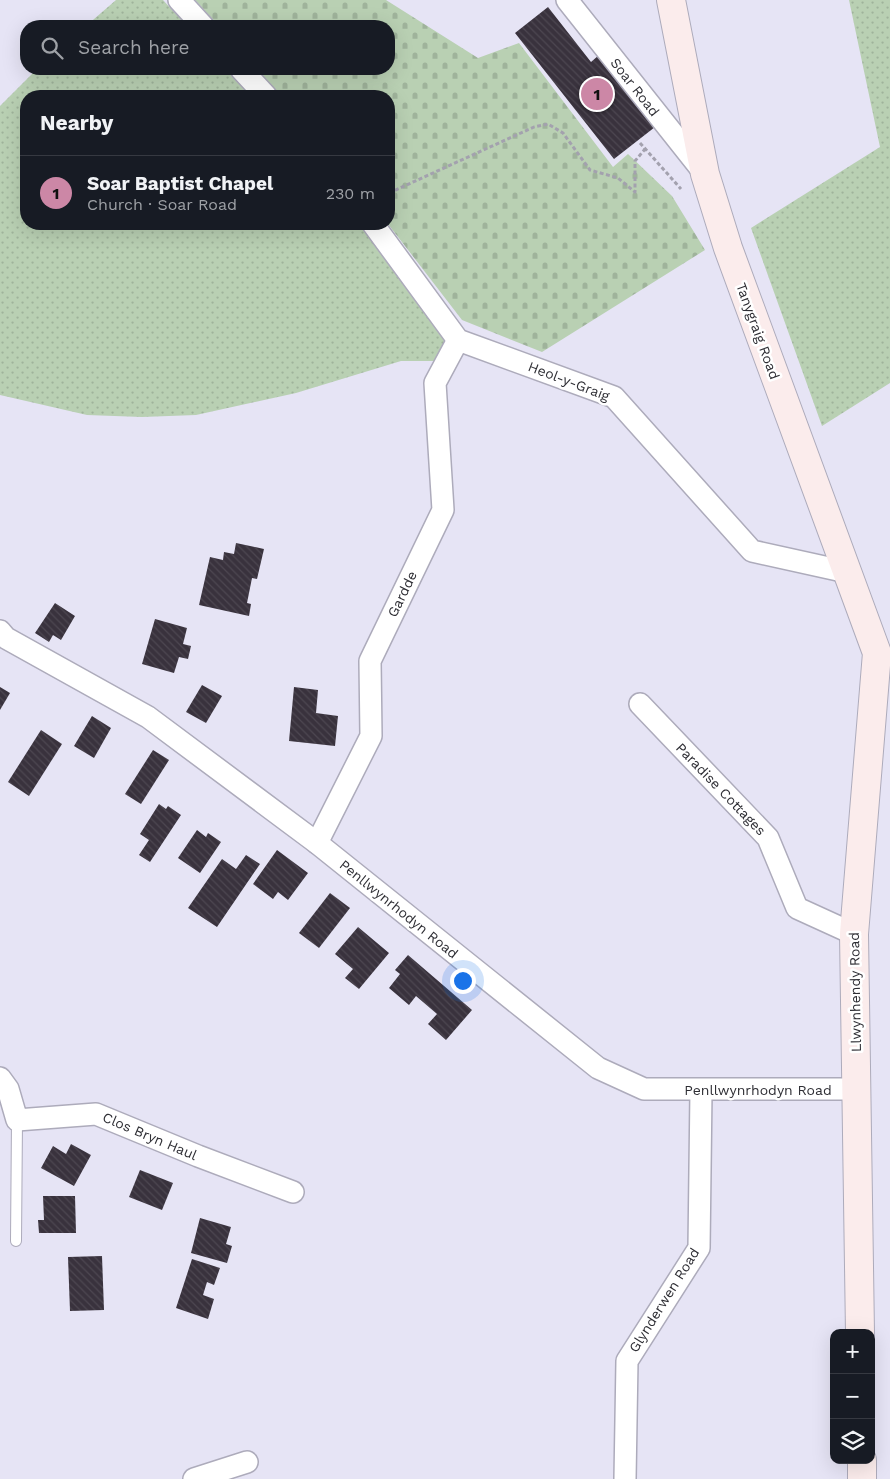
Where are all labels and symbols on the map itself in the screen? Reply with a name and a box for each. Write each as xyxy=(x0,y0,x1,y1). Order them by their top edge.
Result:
street label: Soar Road xyxy=(607,55,663,119)
pin: 1 xyxy=(581,75,613,113)
street label: Tanygraig Road xyxy=(733,280,783,382)
street label: Heol-y-Graig xyxy=(526,358,612,404)
street label: Gardde xyxy=(384,568,420,620)
street label: Paradise Cottages xyxy=(673,739,769,839)
street label: Penllwynrhodyn Road xyxy=(337,856,461,962)
street label: Llwynhendy Road xyxy=(846,932,864,1052)
your location xyxy=(450,968,476,994)
street label: Penllwynrhodyn Road xyxy=(684,1082,832,1098)
street label: Clos Bryn Haul xyxy=(100,1109,200,1163)
street label: Glynderwen Road xyxy=(625,1245,703,1355)

